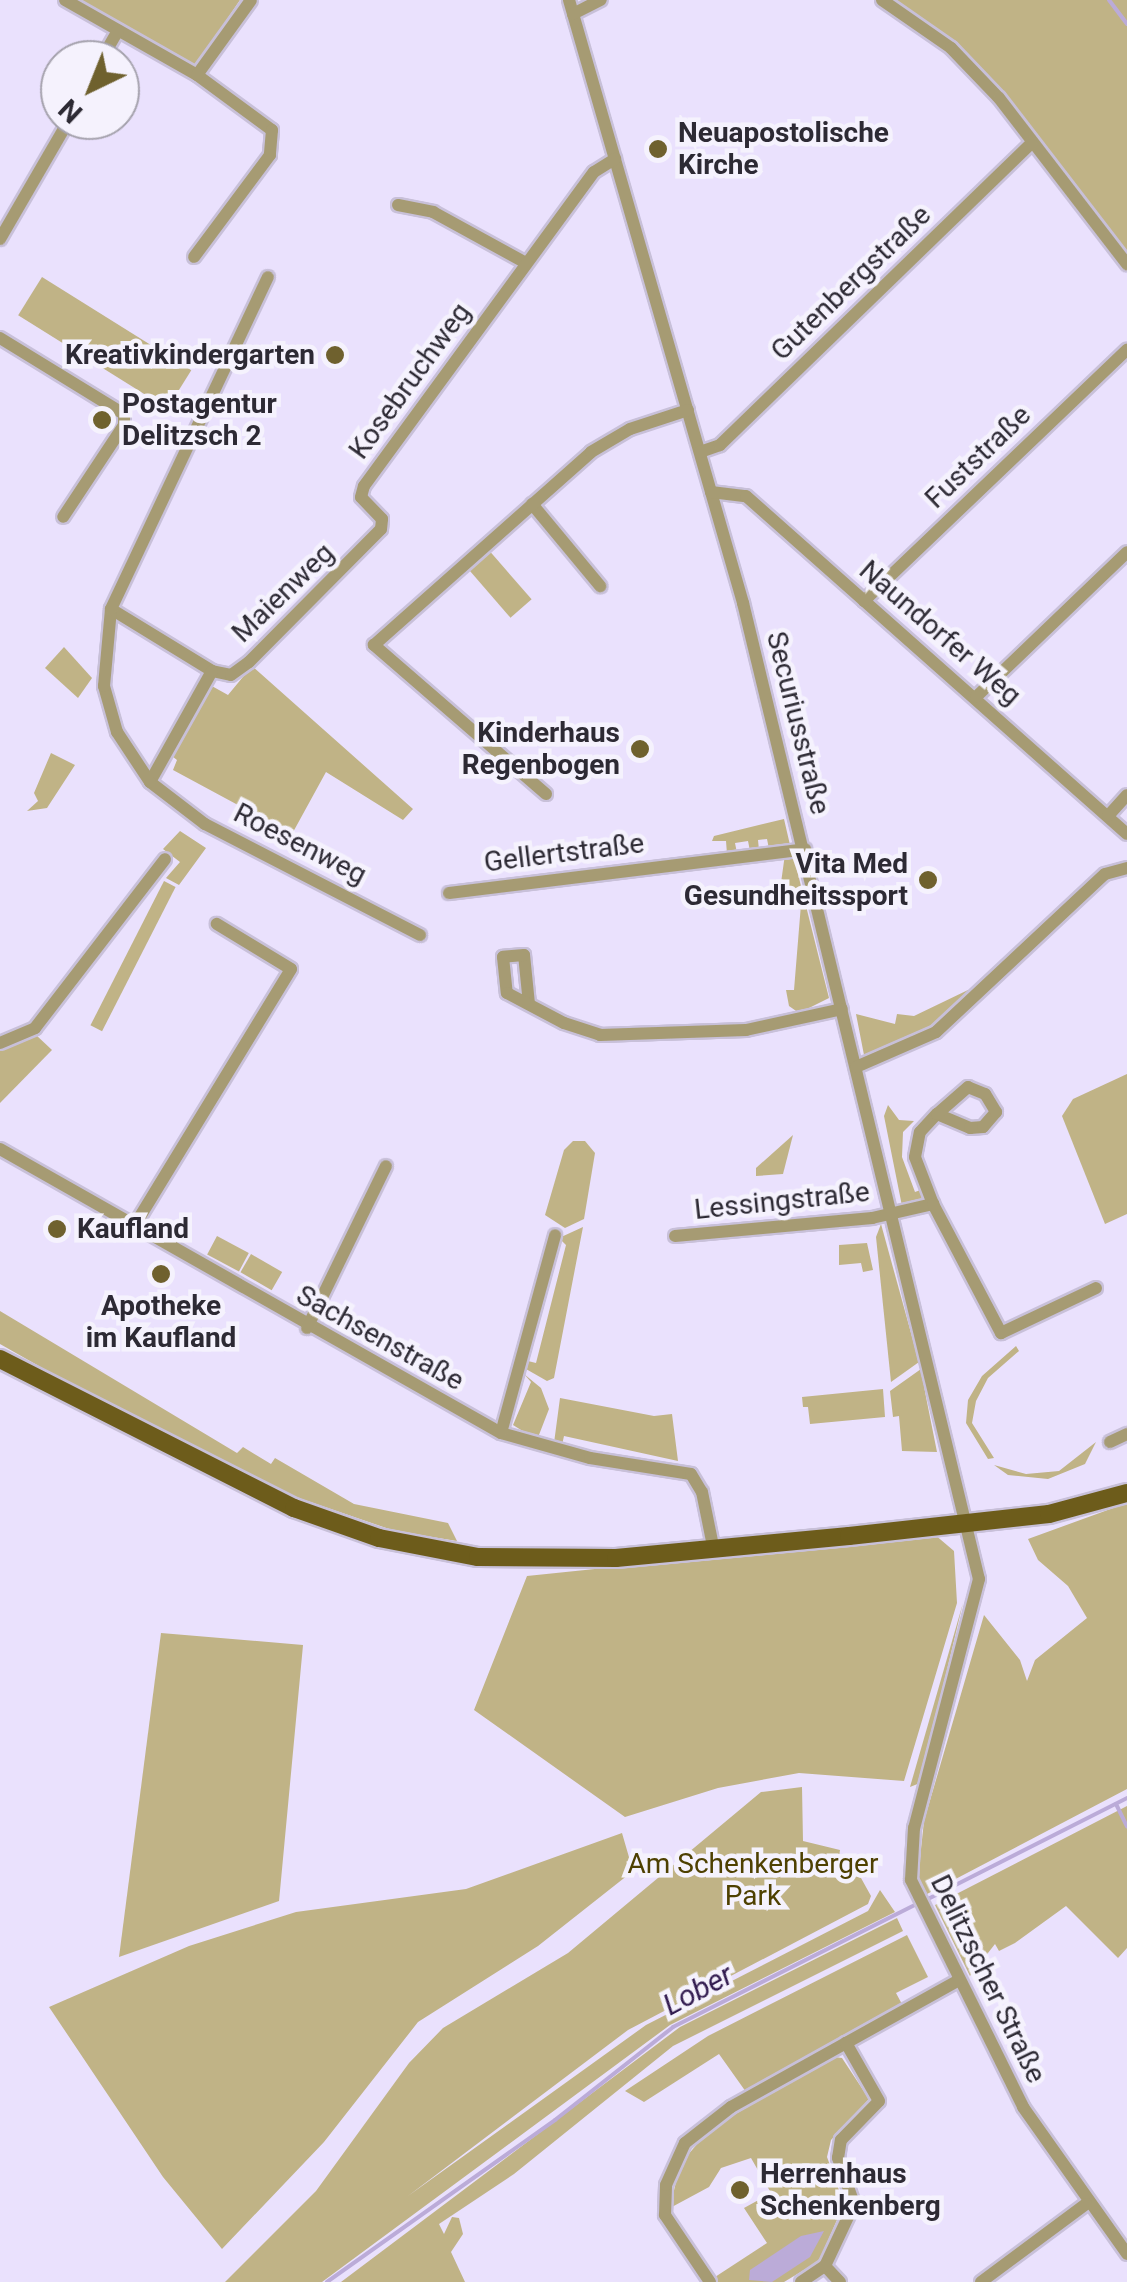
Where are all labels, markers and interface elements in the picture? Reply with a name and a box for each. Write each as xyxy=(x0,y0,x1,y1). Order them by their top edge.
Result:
north arrow xyxy=(40,40,140,140)
text: N xyxy=(52,92,89,130)
place label: Neuapostolische Kirche xyxy=(678,116,889,182)
marker: Neuapostolische Kirche xyxy=(647,138,669,160)
street label: Gutenbergstraße xyxy=(764,198,938,368)
street label: Kosebruchweg xyxy=(342,296,478,466)
place label: Kreativkindergarten xyxy=(65,338,315,372)
marker: Kreativkindergarten xyxy=(324,344,346,366)
place label: Postagentur Delitzsch 2 xyxy=(122,387,277,453)
street label: Fuststraße xyxy=(918,399,1038,515)
marker: Postagentur Delitzsch 2 xyxy=(91,409,113,431)
street label: Maienweg xyxy=(225,536,341,650)
street label: Naundorfer Weg xyxy=(852,554,1028,712)
street label: Securiusstraße xyxy=(759,628,837,818)
place label: Kinderhaus Regenbogen xyxy=(462,716,620,782)
marker: Kinderhaus Regenbogen xyxy=(629,738,651,760)
street label: Roesenweg xyxy=(228,796,372,892)
street label: Gellertstraße xyxy=(482,827,646,879)
place label: Vita Med Gesundheitssport xyxy=(684,847,908,913)
marker: Vita Med Gesundheitssport xyxy=(917,869,939,891)
street label: Lessingstraße xyxy=(693,1175,871,1227)
place label: Kaufland xyxy=(77,1212,189,1246)
marker: Kaufland xyxy=(46,1218,68,1240)
marker: Apotheke im Kaufland xyxy=(150,1263,172,1285)
street label: Sachsenstraße xyxy=(291,1278,469,1398)
place label: Apotheke im Kaufland xyxy=(86,1289,236,1355)
park label: Am Schenkenberger Park xyxy=(628,1847,878,1913)
street label: Delitzscher Straße xyxy=(923,1870,1053,2088)
water label: Lober xyxy=(657,1957,739,2023)
place label: Herrenhaus Schenkenberg xyxy=(760,2157,941,2223)
marker: Herrenhaus Schenkenberg xyxy=(729,2179,751,2201)

